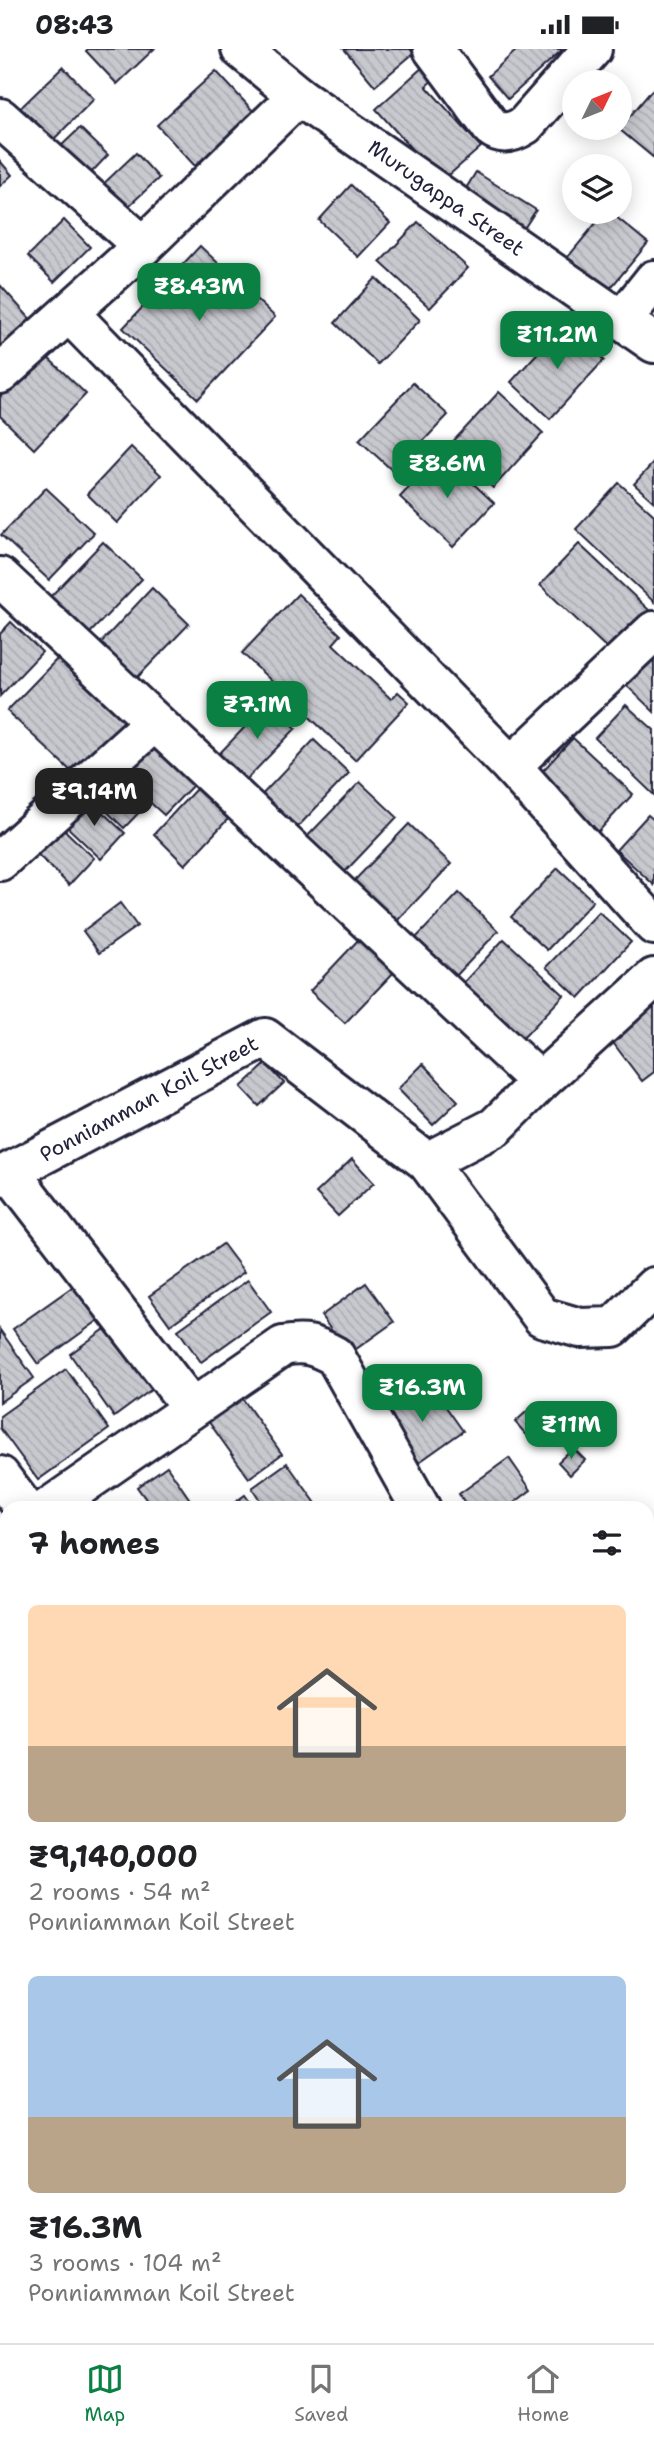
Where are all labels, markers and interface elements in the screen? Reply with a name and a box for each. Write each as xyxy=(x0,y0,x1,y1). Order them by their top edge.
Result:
text: 08:43 xyxy=(35,7,114,42)
north arrow xyxy=(562,70,632,140)
map controls xyxy=(562,70,632,224)
street label: Murugappa Street xyxy=(362,134,530,262)
button: layers xyxy=(562,154,632,224)
pin: ₹8.43M xyxy=(142,264,256,323)
text: ₹8.43M xyxy=(153,271,245,301)
pin: ₹11.2M xyxy=(500,311,614,371)
text: ₹11.2M xyxy=(516,319,598,349)
pin: ₹8.6M xyxy=(398,441,496,500)
text: ₹8.6M xyxy=(408,448,486,478)
pin: ₹7.1M xyxy=(208,681,306,741)
text: ₹7.1M xyxy=(223,689,291,719)
pin: ₹9.14M xyxy=(37,769,151,828)
text: ₹9.14M xyxy=(51,776,137,806)
street label: Ponniamman Koil Street xyxy=(35,1029,263,1169)
pin: ₹16.3M xyxy=(365,1365,479,1424)
text: ₹16.3M xyxy=(378,1372,466,1402)
pin: ₹11M xyxy=(530,1401,612,1461)
text: ₹11M xyxy=(541,1409,601,1439)
text: 7 homes xyxy=(28,1523,160,1564)
icon: filters xyxy=(588,1524,626,1562)
icon: home xyxy=(264,1650,390,1776)
text: ₹9,140,000 xyxy=(28,1836,198,1877)
text: 2 rooms · 54 m² xyxy=(28,1877,211,1907)
text: Ponniamman Koil Street xyxy=(28,1907,295,1937)
icon: home xyxy=(264,2021,390,2147)
text: ₹16.3M xyxy=(28,2207,142,2248)
text: 3 rooms · 104 m² xyxy=(28,2248,221,2278)
text: Ponniamman Koil Street xyxy=(28,2278,295,2308)
tab: Map xyxy=(85,2360,125,2427)
tab: Saved xyxy=(294,2360,348,2427)
tab: Home xyxy=(517,2360,569,2427)

